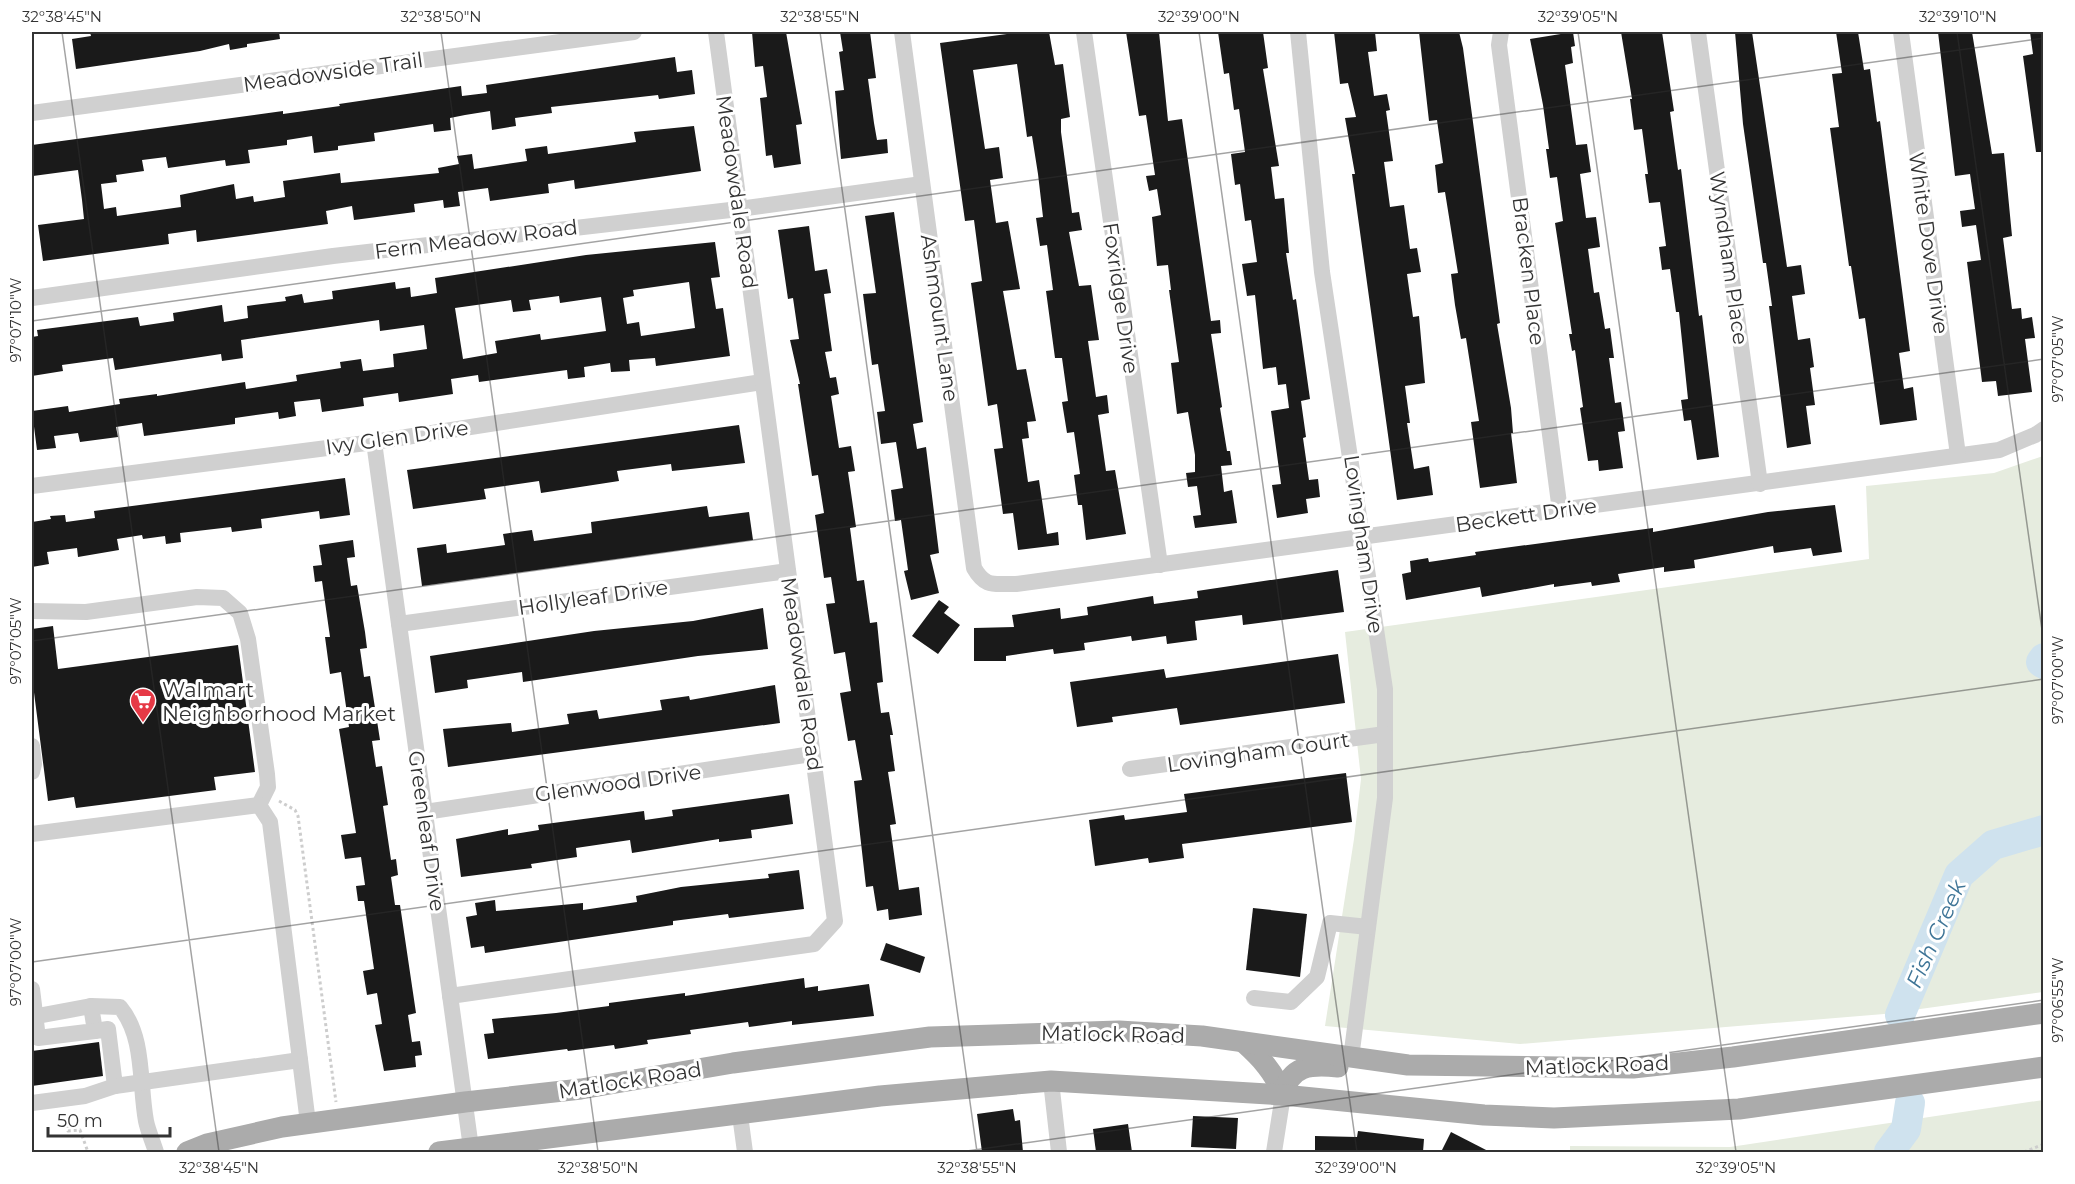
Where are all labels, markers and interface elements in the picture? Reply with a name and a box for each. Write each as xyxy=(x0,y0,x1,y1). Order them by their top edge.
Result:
text: 32°38'45"N xyxy=(22,7,102,26)
text: 32°38'50"N xyxy=(401,7,481,26)
text: 32°38'55"N xyxy=(780,7,860,26)
text: 32°39'00"N xyxy=(1158,7,1240,26)
text: 32°39'05"N xyxy=(1538,7,1618,26)
text: 32°39'10"N xyxy=(1919,7,1997,26)
street label: Meadowside Trail xyxy=(241,47,425,97)
street label: Meadowdale Road xyxy=(711,94,763,290)
street label: White Dove Drive xyxy=(1904,150,1954,336)
street label: Wyndham Place xyxy=(1704,170,1754,346)
street label: Bracken Place xyxy=(1507,195,1551,347)
street label: Fern Meadow Road xyxy=(373,214,579,264)
street label: Foxridge Drive xyxy=(1098,221,1144,375)
street label: Ashmount Lane xyxy=(916,233,964,403)
text: 97°07'10"W xyxy=(6,277,25,362)
text: 97°07'05"W xyxy=(2048,315,2067,403)
street label: Ivy Glen Drive xyxy=(324,415,470,459)
street label: Lovingham Drive xyxy=(1339,453,1389,635)
street label: Beckett Drive xyxy=(1454,493,1598,537)
street label: Hollyleaf Drive xyxy=(517,574,669,620)
street label: Meadowdale Road xyxy=(776,576,828,772)
text: 97°07'05"W xyxy=(6,597,25,685)
text: 97°07'00"W xyxy=(2048,635,2067,724)
place label: Walmart Neighborhood Market xyxy=(162,677,396,726)
supermarket icon: Walmart Neighborhood Market xyxy=(128,686,158,724)
street label: Lovingham Court xyxy=(1165,727,1351,777)
street label: Greenleaf Drive xyxy=(403,749,451,913)
street label: Glenwood Drive xyxy=(533,759,703,807)
water label: Fish Creek xyxy=(1900,875,1972,992)
text: 97°07'00"W xyxy=(6,917,25,1006)
text: 97°06'55"W xyxy=(2048,957,2067,1043)
street label: Matlock Road xyxy=(1041,1020,1185,1048)
street label: Matlock Road xyxy=(1524,1050,1670,1080)
street label: Matlock Road xyxy=(557,1056,703,1104)
scale bar xyxy=(48,1100,170,1138)
text: 50 m xyxy=(57,1110,103,1132)
text: 32°38'45"N xyxy=(179,1158,259,1177)
text: 32°38'50"N xyxy=(558,1158,638,1177)
text: 32°38'55"N xyxy=(937,1158,1017,1177)
text: 32°39'00"N xyxy=(1315,1158,1397,1177)
text: 32°39'05"N xyxy=(1696,1158,1776,1177)

